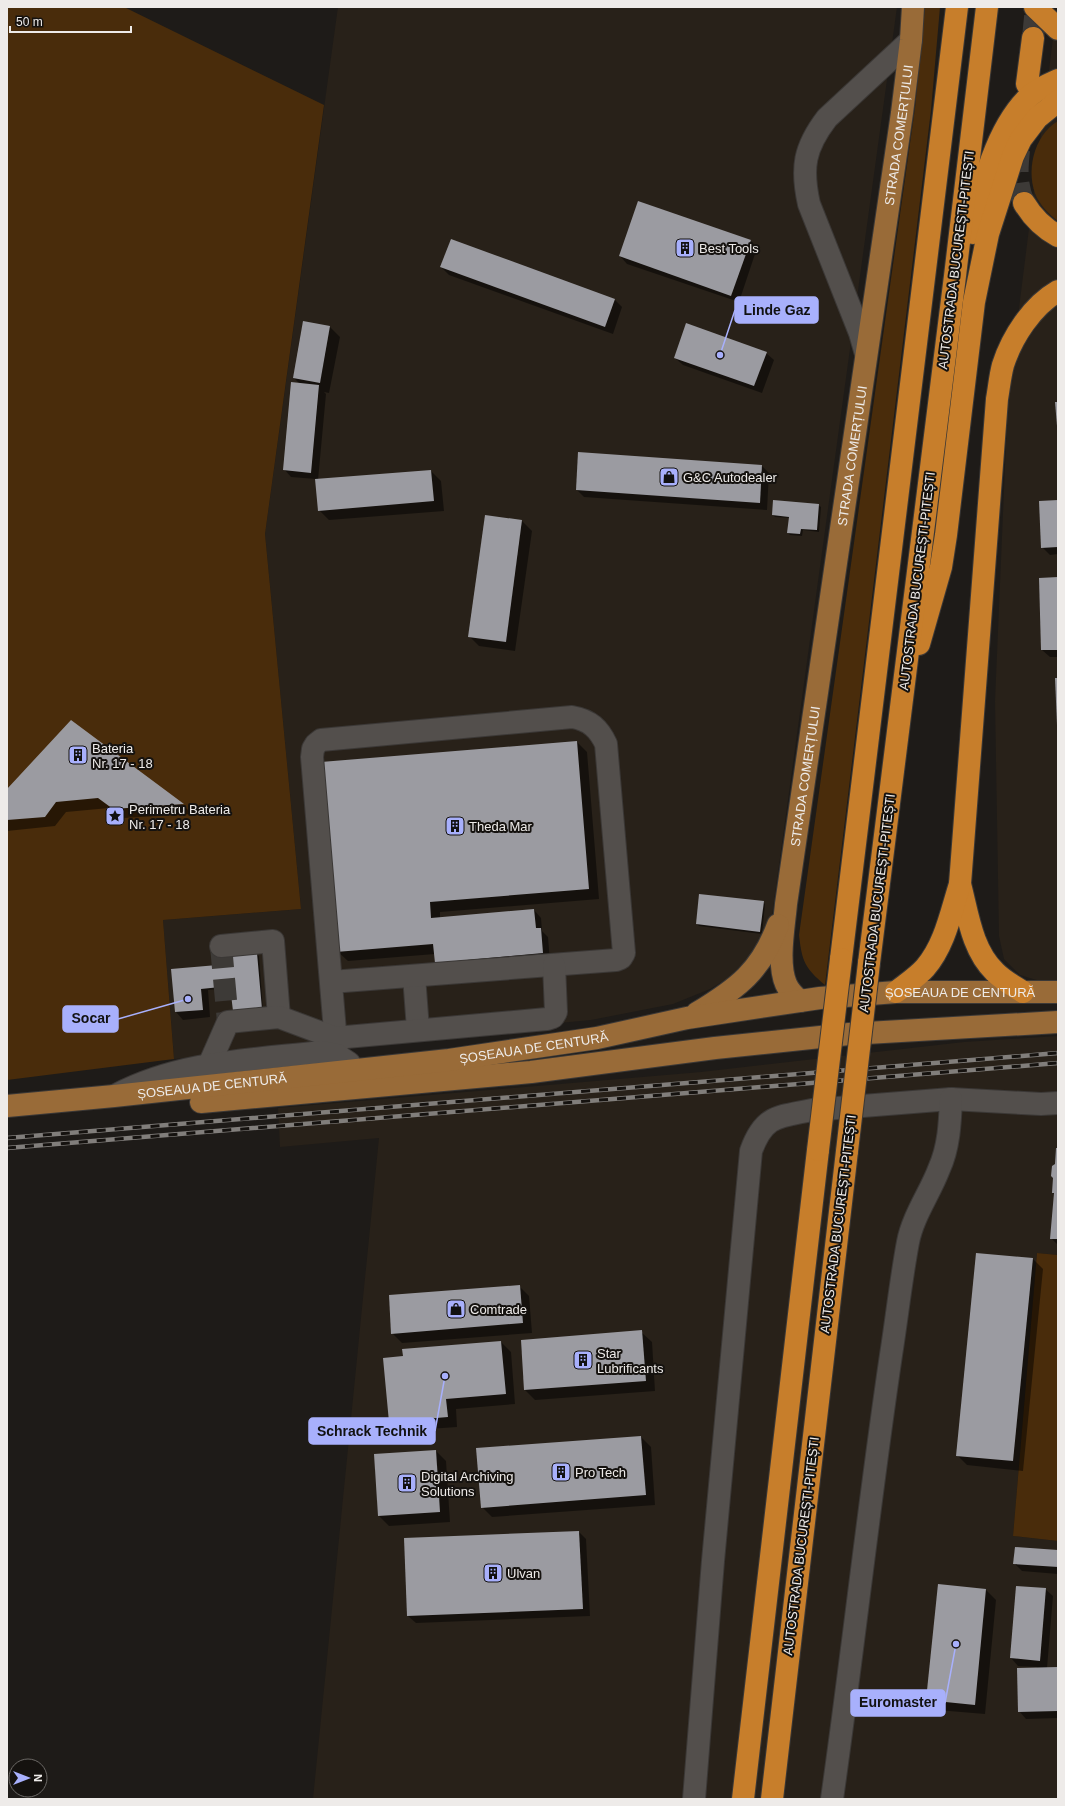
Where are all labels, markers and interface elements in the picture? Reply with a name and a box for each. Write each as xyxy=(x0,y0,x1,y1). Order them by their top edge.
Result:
scale bar xyxy=(10,8,131,34)
text: 50 m xyxy=(16,15,43,29)
street label: STRADA COMERȚULUI xyxy=(881,64,915,206)
street label: AUTOSTRADA BUCUREȘTI-PITEȘTI xyxy=(935,150,977,370)
building icon: Best Tools xyxy=(674,237,696,259)
place label: Best Tools xyxy=(699,241,759,256)
callout: Linde Gaz xyxy=(735,297,818,323)
text: Linde Gaz xyxy=(744,302,810,318)
street label: STRADA COMERȚULUI xyxy=(834,385,869,527)
shop icon: G&C Autodealer xyxy=(658,466,680,488)
place label: G&C Autodealer xyxy=(683,470,778,485)
street label: AUTOSTRADA BUCUREȘTI-PITEȘTI xyxy=(896,471,938,691)
street label: STRADA COMERȚULUI xyxy=(787,705,822,847)
place label: Bateria Nr. 17 - 18 xyxy=(92,741,153,771)
building icon: Bateria Nr. 17 - 18 xyxy=(67,744,89,766)
street label: AUTOSTRADA BUCUREȘTI-PITEȘTI xyxy=(856,793,898,1013)
place label: Perimetru Bateria Nr. 17 - 18 xyxy=(129,802,231,832)
place icon: Perimetru Bateria Nr. 17 - 18 xyxy=(104,805,126,827)
building icon: Theda Mar xyxy=(444,815,466,837)
place label: Theda Mar xyxy=(469,819,533,834)
street label: ȘOSEAUA DE CENTURĂ xyxy=(884,985,1036,1000)
callout: Socar xyxy=(63,1006,118,1032)
text: Socar xyxy=(72,1010,111,1026)
street label: ȘOSEAUA DE CENTURĂ xyxy=(458,1028,610,1066)
street label: ȘOSEAUA DE CENTURĂ xyxy=(136,1070,288,1101)
street label: AUTOSTRADA BUCUREȘTI-PITEȘTI xyxy=(817,1114,859,1334)
shop icon: Comtrade xyxy=(445,1298,467,1320)
place label: Comtrade xyxy=(470,1302,527,1317)
place label: Star Lubrificants xyxy=(597,1346,664,1376)
building icon: Star Lubrificants xyxy=(572,1349,594,1371)
callout: Schrack Technik xyxy=(309,1418,435,1444)
text: Schrack Technik xyxy=(317,1423,427,1439)
street label: AUTOSTRADA BUCUREȘTI-PITEȘTI xyxy=(780,1436,822,1656)
building icon: Pro Tech xyxy=(550,1461,572,1483)
place label: Pro Tech xyxy=(575,1465,626,1480)
place label: Digital Archiving Solutions xyxy=(421,1469,514,1499)
building icon: Digital Archiving Solutions xyxy=(396,1472,418,1494)
building icon: Ulvan xyxy=(482,1562,504,1584)
place label: Ulvan xyxy=(507,1566,540,1581)
callout: Euromaster xyxy=(851,1690,945,1716)
text: Euromaster xyxy=(859,1694,937,1710)
north arrow xyxy=(8,1758,48,1798)
text: N xyxy=(32,1774,44,1782)

